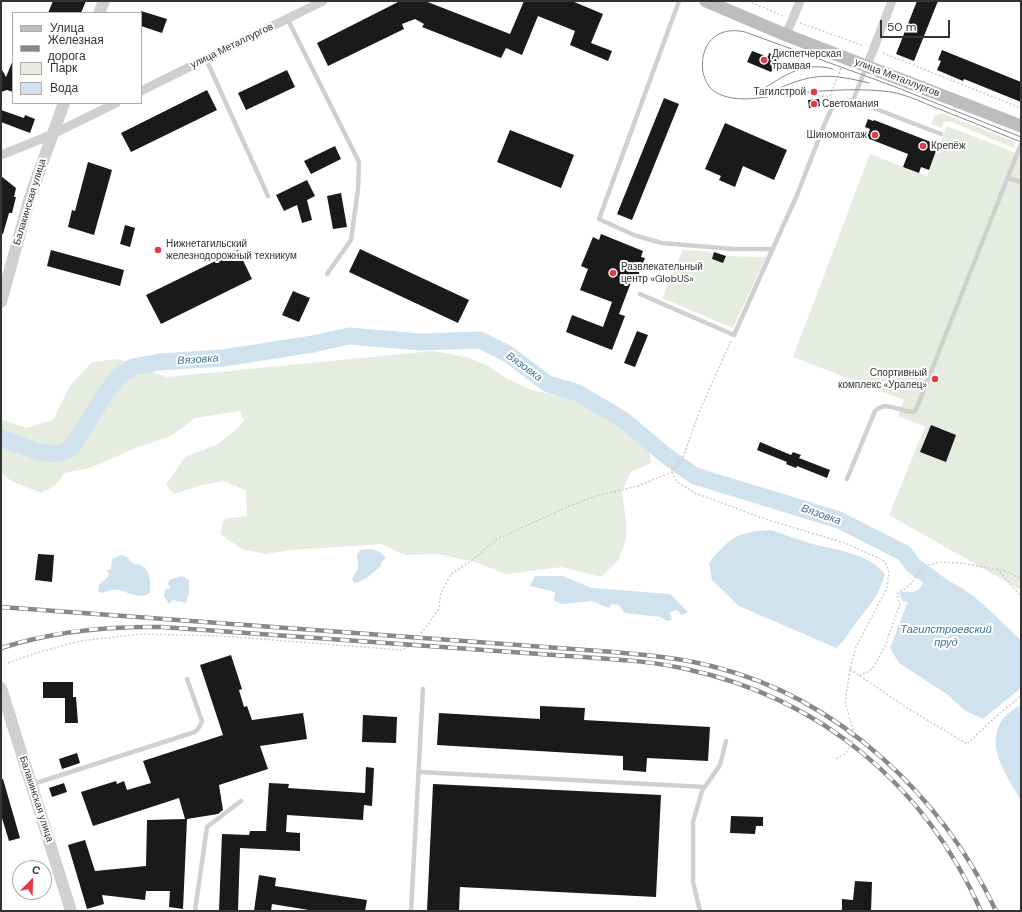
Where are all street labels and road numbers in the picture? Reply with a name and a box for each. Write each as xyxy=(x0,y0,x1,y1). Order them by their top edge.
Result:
street label: улица Металлургов xyxy=(189,21,275,71)
street label: улица Металлургов xyxy=(853,56,941,100)
street label: Балакинская улица xyxy=(11,157,49,247)
street label: Балакинская улица xyxy=(16,754,56,844)

